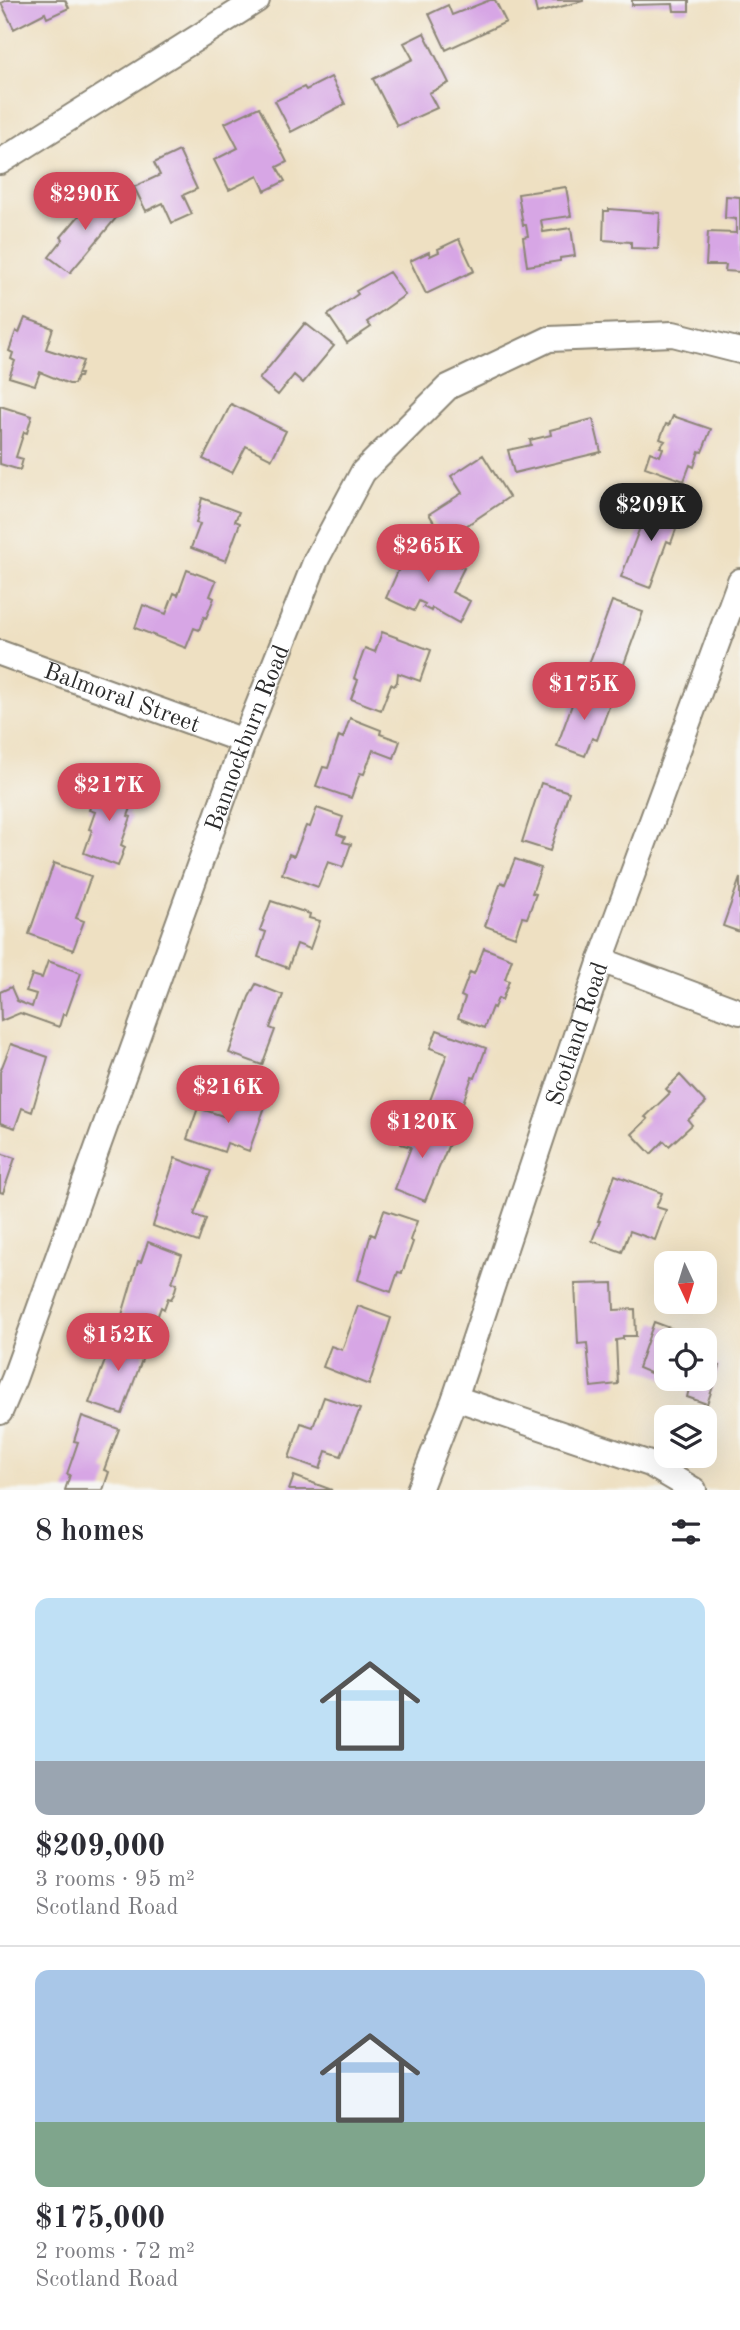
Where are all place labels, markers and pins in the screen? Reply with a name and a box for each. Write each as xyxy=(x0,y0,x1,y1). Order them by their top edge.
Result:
pin: $290K xyxy=(36,173,134,232)
pin: $209K xyxy=(602,484,700,543)
pin: $265K xyxy=(379,524,477,584)
pin: $175K xyxy=(535,662,633,722)
pin: $217K xyxy=(60,764,158,823)
pin: $216K xyxy=(179,1066,277,1125)
pin: $120K xyxy=(373,1100,471,1160)
pin: $152K xyxy=(69,1314,167,1373)

